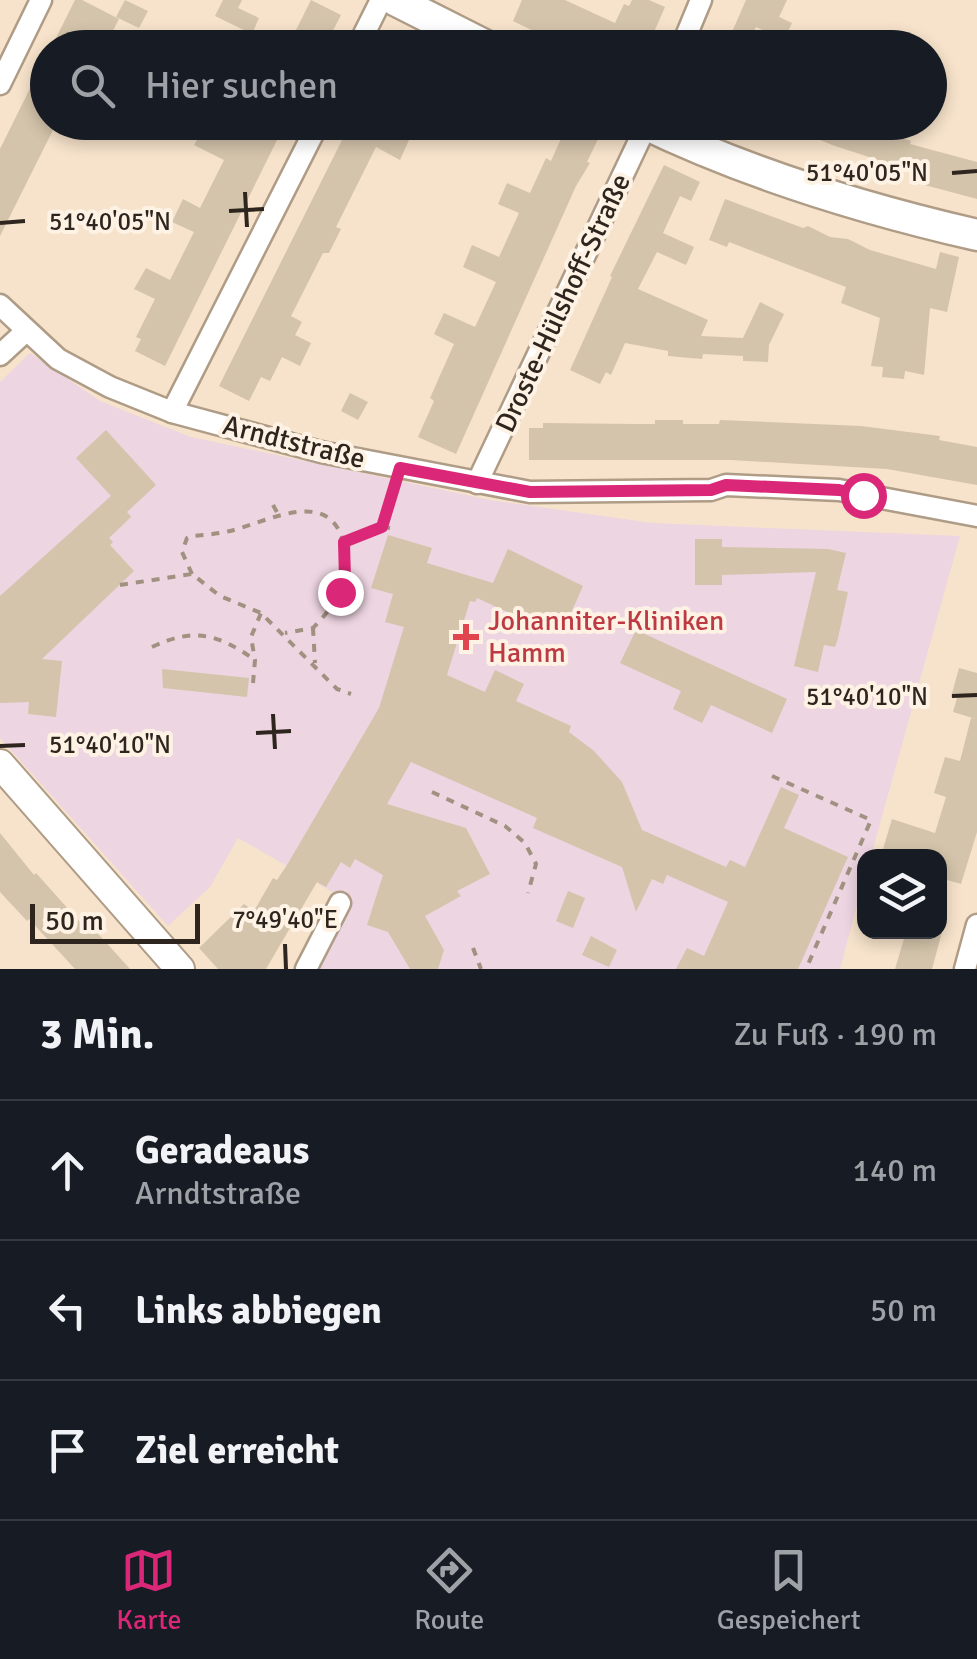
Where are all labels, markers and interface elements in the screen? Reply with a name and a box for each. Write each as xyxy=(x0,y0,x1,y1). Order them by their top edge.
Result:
search box xyxy=(30,30,947,140)
icon: search xyxy=(65,58,120,113)
text: Hier suchen xyxy=(145,62,338,109)
text: 51°40'05"N xyxy=(806,157,928,188)
street label: Droste-Hülshoff-Straße xyxy=(488,168,638,438)
text: 51°40'05"N xyxy=(49,206,171,237)
street label: Arndtstraße xyxy=(219,408,369,476)
route start xyxy=(841,473,887,519)
route end xyxy=(318,570,364,616)
place label: Johanniter-Kliniken Hamm xyxy=(488,604,724,670)
marker: Johanniter-Kliniken Hamm xyxy=(453,624,479,650)
text: 51°40'10"N xyxy=(806,681,928,712)
text: 51°40'10"N xyxy=(49,729,171,760)
map controls xyxy=(857,849,947,939)
button: layers xyxy=(857,849,947,939)
scale bar xyxy=(30,899,200,944)
text: 50 m xyxy=(45,904,104,938)
text: 7°49'40"E xyxy=(232,904,338,935)
text: 3 Min. xyxy=(40,1009,154,1060)
text: Zu Fuß · 190 m xyxy=(734,1015,937,1054)
text: Geradeaus xyxy=(135,1127,309,1174)
icon: ahead xyxy=(40,1143,95,1198)
text: 140 m xyxy=(853,1151,937,1190)
text: Arndtstraße xyxy=(135,1174,301,1213)
icon: left xyxy=(40,1283,95,1338)
text: Links abbiegen xyxy=(135,1287,382,1334)
text: 50 m xyxy=(870,1291,937,1330)
icon: arrive xyxy=(40,1423,95,1478)
text: Ziel erreicht xyxy=(135,1427,339,1474)
tab: Karte xyxy=(116,1543,182,1637)
tab: Route xyxy=(414,1543,484,1637)
tab: Gespeichert xyxy=(717,1543,861,1637)

